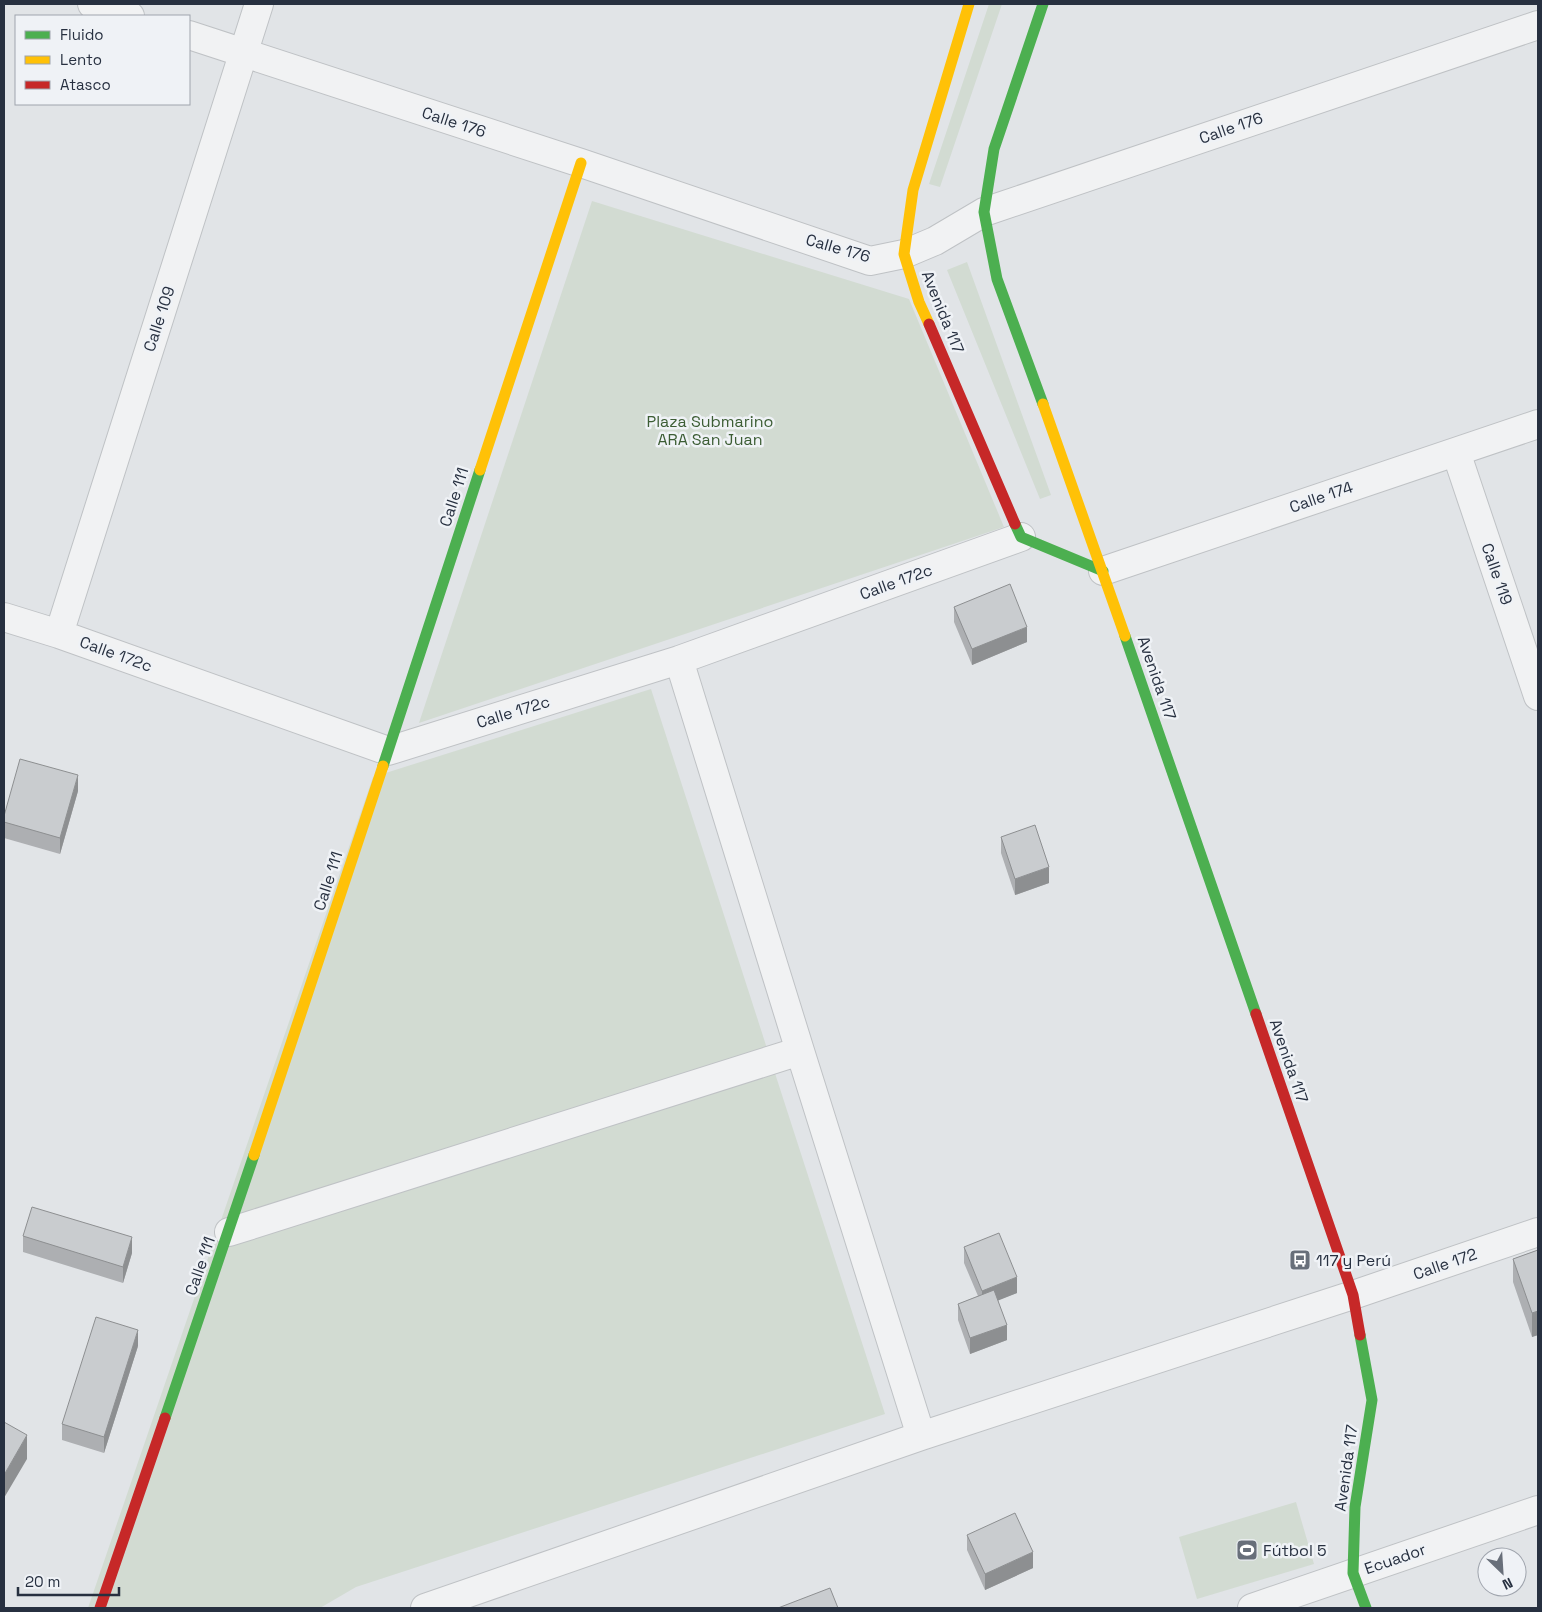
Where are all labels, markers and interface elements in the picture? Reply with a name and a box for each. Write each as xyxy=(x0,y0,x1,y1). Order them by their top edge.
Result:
legend xyxy=(15,15,190,105)
text: Fluido xyxy=(60,25,104,44)
text: Lento xyxy=(60,50,102,69)
text: Atasco xyxy=(60,75,111,94)
street label: Calle 176 xyxy=(419,102,489,142)
street label: Calle 176 xyxy=(1196,107,1266,149)
street label: Calle 176 xyxy=(803,229,873,267)
street label: Avenida 117 xyxy=(917,268,969,356)
street label: Calle 109 xyxy=(139,284,179,354)
park label: Plaza Submarino ARA San Juan xyxy=(647,411,773,450)
street label: Calle 111 xyxy=(435,465,473,529)
street label: Calle 174 xyxy=(1287,476,1355,518)
street label: Calle 119 xyxy=(1477,540,1517,608)
street label: Calle 172c xyxy=(857,559,935,605)
street label: Calle 172c xyxy=(77,631,155,677)
street label: Avenida 117 xyxy=(1133,633,1181,723)
street label: Calle 172c xyxy=(474,691,552,733)
street label: Calle 111 xyxy=(309,849,347,913)
street label: Avenida 117 xyxy=(1265,1016,1313,1106)
street label: Calle 111 xyxy=(180,1234,220,1298)
street label: Calle 172 xyxy=(1410,1243,1480,1285)
bus stop icon: 117 y Perú xyxy=(1288,1248,1312,1272)
place label: 117 y Perú xyxy=(1316,1250,1391,1271)
street label: Avenida 117 xyxy=(1330,1423,1362,1513)
sports icon: Fútbol 5 xyxy=(1235,1538,1259,1562)
street label: Ecuador xyxy=(1362,1539,1428,1579)
place label: Fútbol 5 xyxy=(1263,1540,1327,1561)
north arrow xyxy=(1477,1547,1527,1597)
scale bar xyxy=(18,1564,119,1596)
text: 20 m xyxy=(25,1572,60,1591)
text: N xyxy=(1499,1574,1516,1594)

